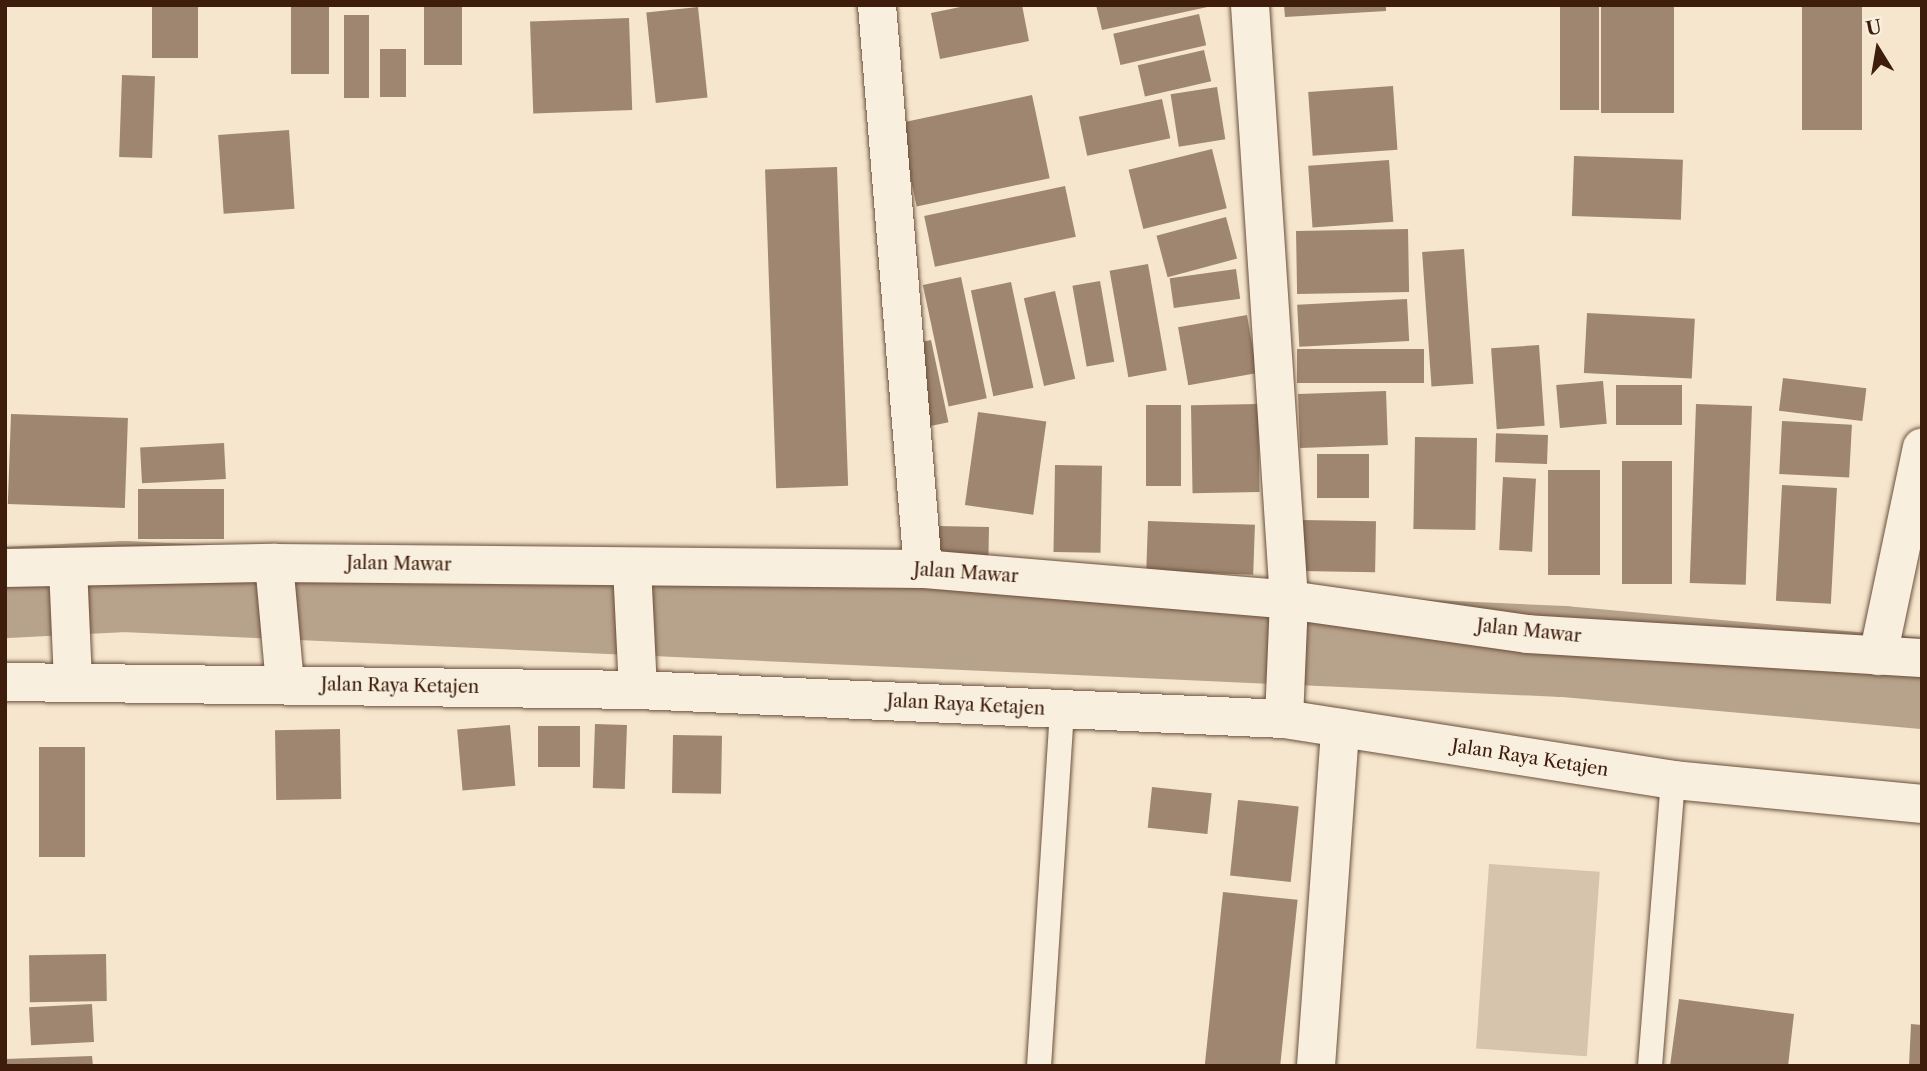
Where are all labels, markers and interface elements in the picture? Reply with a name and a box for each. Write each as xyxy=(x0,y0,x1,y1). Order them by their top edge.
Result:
north arrow xyxy=(1843,14,1913,84)
text: U xyxy=(1864,15,1884,41)
street label: Jalan Mawar xyxy=(346,552,452,576)
street label: Jalan Mawar xyxy=(913,559,1019,587)
street label: Jalan Mawar xyxy=(1476,615,1582,647)
street label: Jalan Raya Ketajen xyxy=(321,674,479,698)
street label: Jalan Raya Ketajen xyxy=(886,690,1046,720)
street label: Jalan Raya Ketajen xyxy=(1450,735,1610,781)

